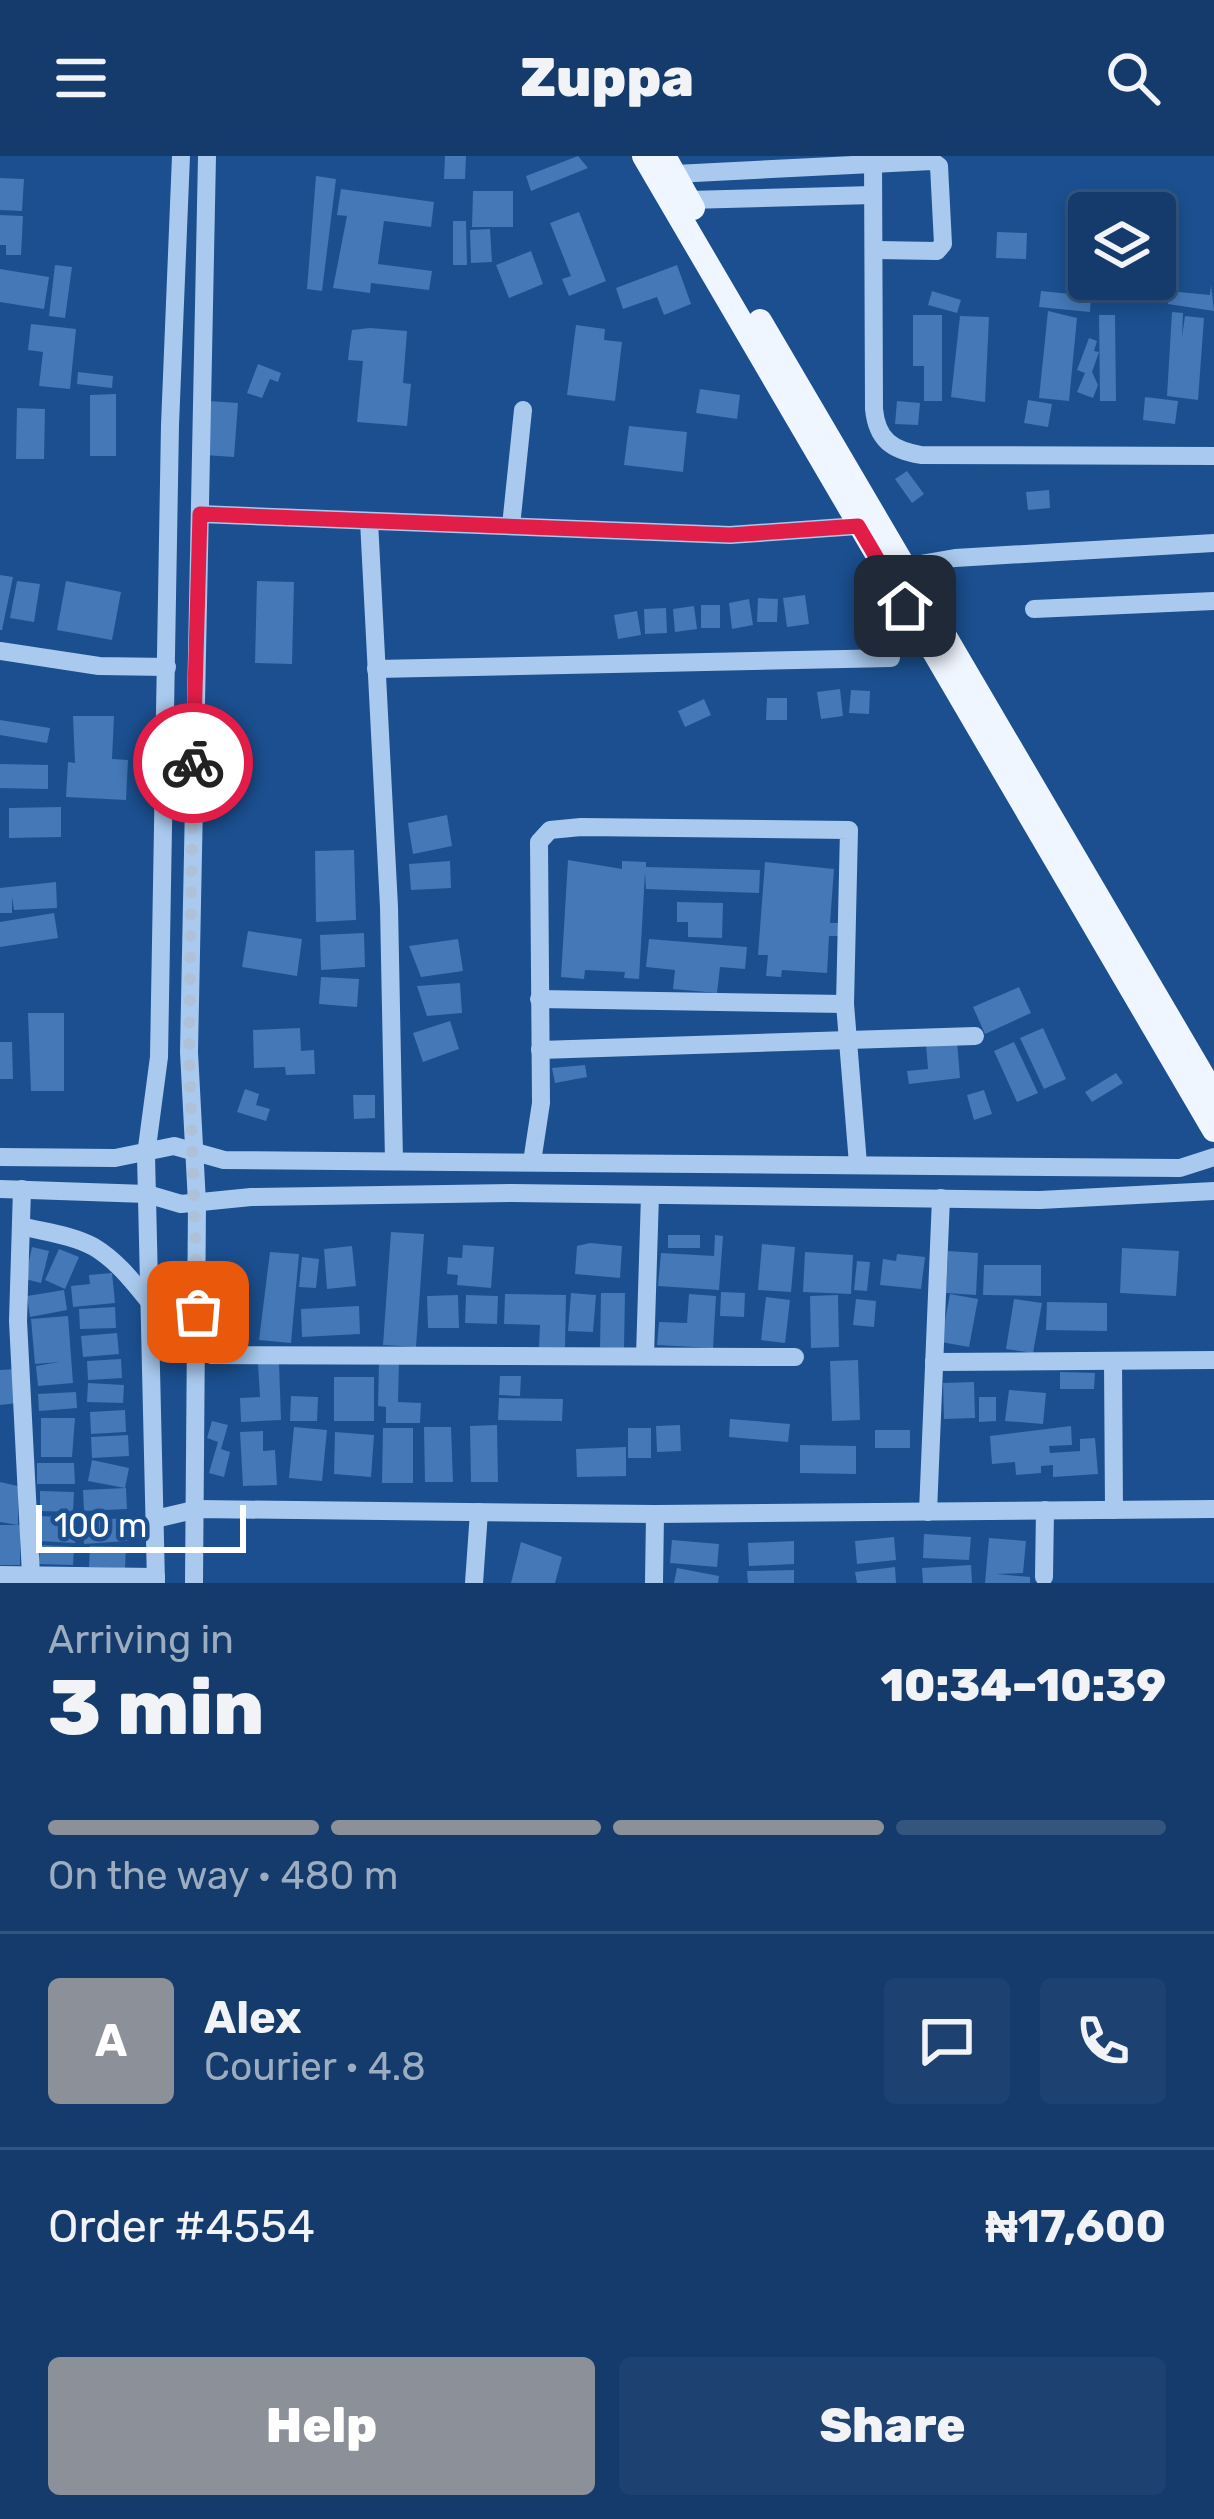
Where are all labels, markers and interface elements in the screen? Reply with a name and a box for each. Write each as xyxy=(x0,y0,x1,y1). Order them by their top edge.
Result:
icon: menu xyxy=(48,45,114,111)
icon: search xyxy=(1100,45,1166,111)
text: Zuppa xyxy=(520,46,694,110)
map controls xyxy=(1068,192,1176,300)
button: layers xyxy=(1068,192,1176,300)
pin xyxy=(854,555,956,657)
icon: home xyxy=(872,573,938,639)
courier xyxy=(133,703,253,823)
icon: bike xyxy=(160,730,226,796)
pin xyxy=(147,1261,249,1363)
icon: bag xyxy=(165,1279,231,1345)
scale bar xyxy=(36,1499,246,1552)
text: 100 m xyxy=(54,1506,147,1545)
text: Arriving in xyxy=(48,1617,234,1663)
text: 10:34–10:39 xyxy=(880,1659,1166,1712)
text: 3 min xyxy=(48,1661,264,1754)
text: On the way · 480 m xyxy=(48,1853,399,1899)
button: chat xyxy=(884,1978,1010,2104)
button: phone xyxy=(1040,1978,1166,2104)
text: Alex xyxy=(204,1991,302,2044)
text: A xyxy=(95,2014,127,2067)
text: Courier · 4.8 xyxy=(204,2044,426,2090)
text: Order #4554 xyxy=(48,2200,315,2253)
text: ₦17,600 xyxy=(985,2200,1166,2253)
button: Help xyxy=(48,2357,595,2495)
button: Share xyxy=(619,2357,1166,2495)

